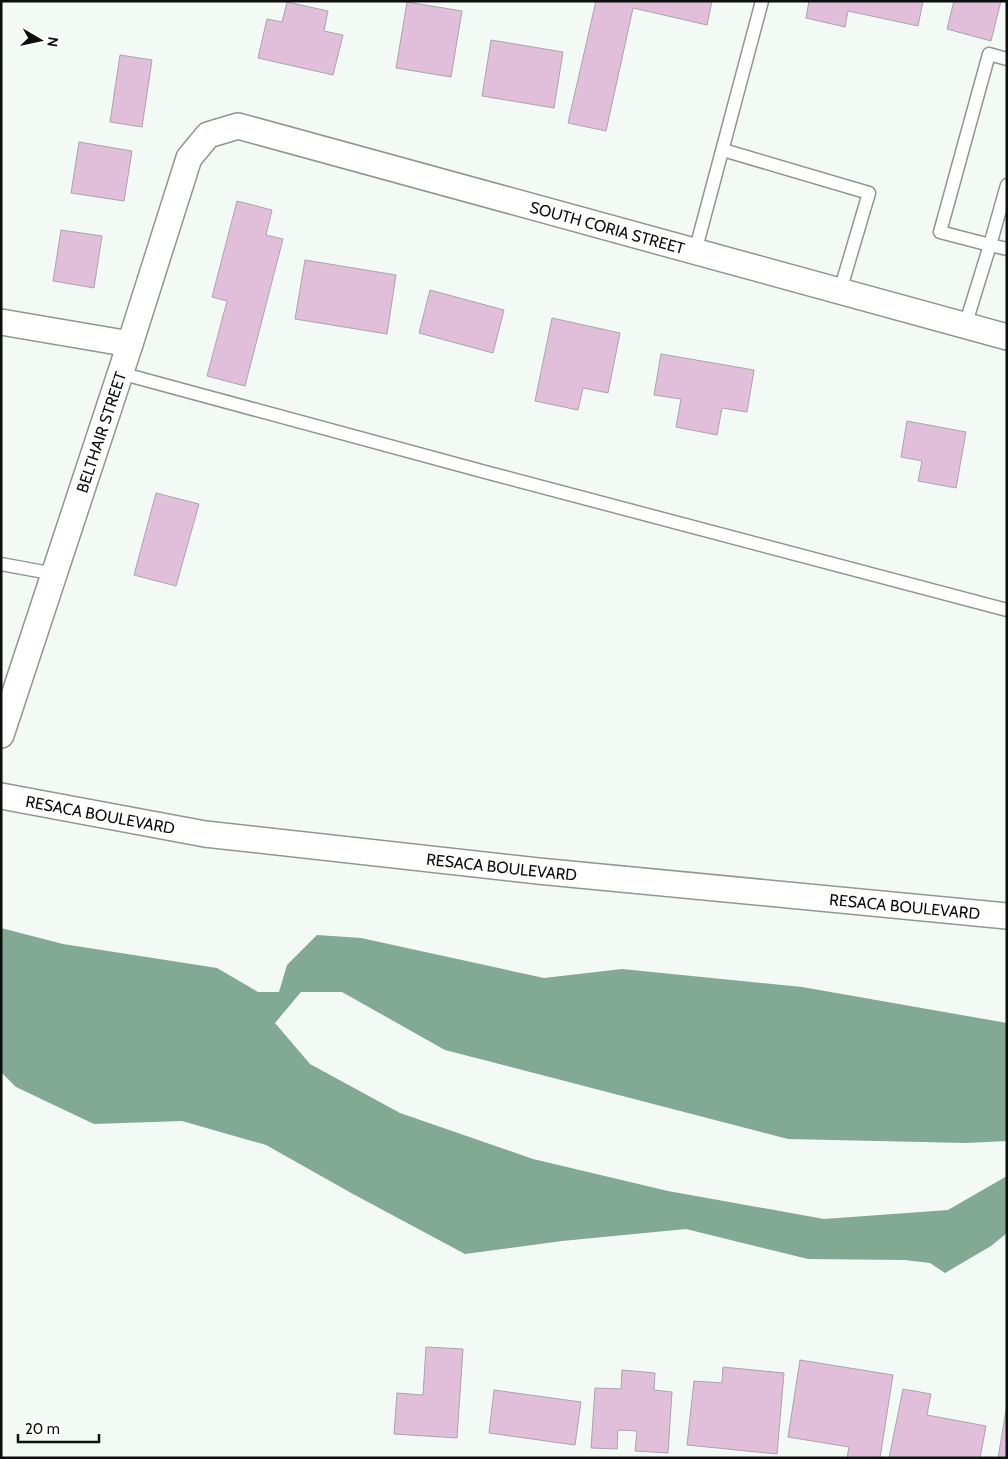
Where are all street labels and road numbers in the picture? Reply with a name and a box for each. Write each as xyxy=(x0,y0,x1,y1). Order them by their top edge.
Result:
street label: SOUTH CORIA STREET xyxy=(528,198,687,258)
street label: BELTHAIR STREET xyxy=(73,369,130,495)
street label: RESACA BOULEVARD xyxy=(24,792,176,838)
street label: RESACA BOULEVARD xyxy=(425,850,578,885)
street label: RESACA BOULEVARD xyxy=(828,890,981,923)

